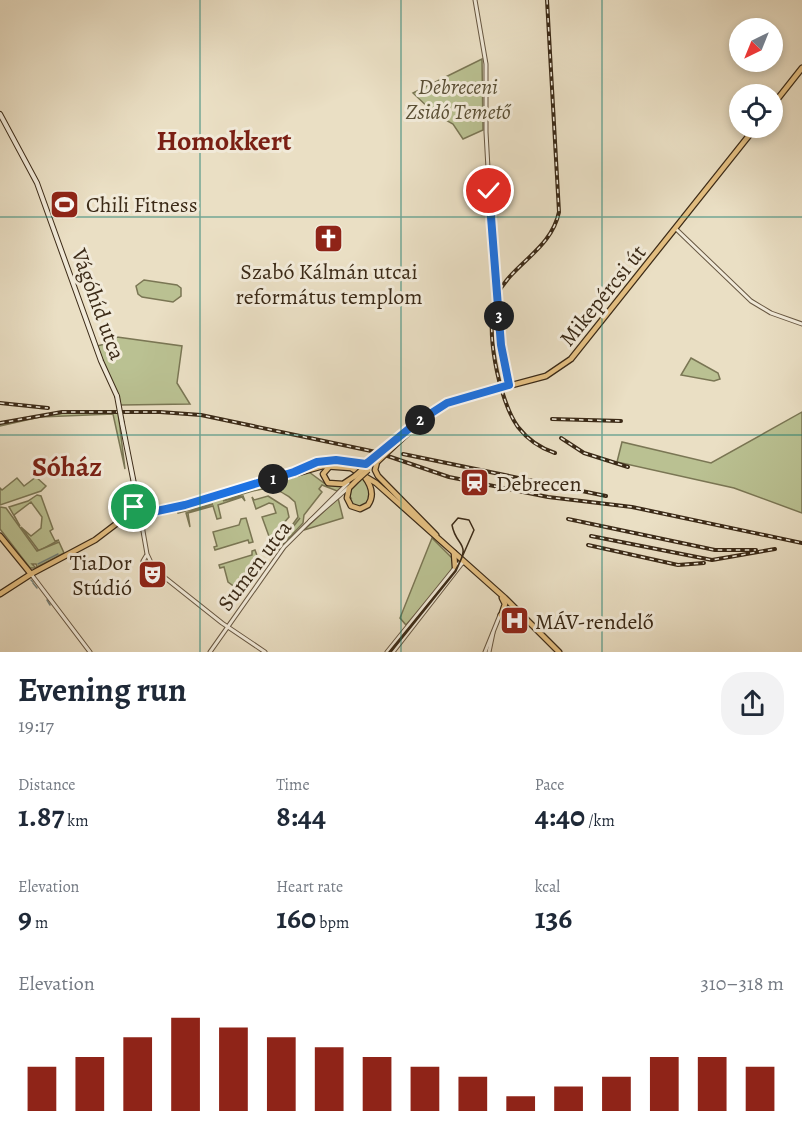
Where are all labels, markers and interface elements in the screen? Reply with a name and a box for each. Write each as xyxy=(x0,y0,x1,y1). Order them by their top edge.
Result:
north arrow xyxy=(729,18,783,72)
map controls xyxy=(729,18,783,138)
park label: Debreceni Zsidó Temető xyxy=(405,72,512,127)
button: locate xyxy=(729,84,783,138)
district label: Homokkert xyxy=(157,122,291,160)
pin xyxy=(463,165,514,216)
icon: check xyxy=(472,174,505,207)
sports icon: Chili Fitness xyxy=(49,188,81,220)
place label: Chili Fitness xyxy=(86,190,198,220)
church icon: Szabó Kálmán utcai református templom xyxy=(313,223,345,255)
street label: Mikepércsi út xyxy=(553,239,653,353)
street label: Vágóhíd utca xyxy=(64,244,132,365)
place label: Szabó Kálmán utcai református templom xyxy=(236,257,422,312)
pin: 3 xyxy=(484,301,514,331)
text: 3 xyxy=(496,305,502,327)
pin: 2 xyxy=(405,405,435,435)
text: 2 xyxy=(416,409,424,431)
district label: Sóház xyxy=(32,448,102,486)
pin: 1 xyxy=(258,464,288,494)
station icon: Debrecen xyxy=(459,467,491,499)
text: 1 xyxy=(270,468,276,490)
place label: Debrecen xyxy=(496,469,581,499)
pin xyxy=(108,481,159,532)
icon: arrive xyxy=(117,490,150,523)
street label: Sumen utca xyxy=(211,513,299,617)
place label: TiaDor Stúdió xyxy=(70,548,132,603)
theatre icon: TiaDor Stúdió xyxy=(137,559,169,591)
hospital icon: MÁV-rendelő xyxy=(498,605,530,637)
place label: MÁV-rendelő xyxy=(535,607,654,637)
text: Evening run xyxy=(18,667,187,712)
button: share xyxy=(721,672,784,735)
text: 19:17 xyxy=(18,712,54,739)
text: Distance xyxy=(18,774,75,796)
text: Time xyxy=(276,774,310,796)
text: Pace xyxy=(535,774,564,796)
text: 1.87 xyxy=(18,796,64,836)
text: 8:44 xyxy=(276,796,326,836)
text: 4:40 xyxy=(535,796,585,836)
text: km xyxy=(64,810,89,832)
text: /km xyxy=(585,810,615,832)
text: Elevation xyxy=(18,876,79,898)
text: Heart rate xyxy=(276,876,343,898)
text: kcal xyxy=(535,876,560,898)
text: 9 xyxy=(18,898,32,938)
text: 160 xyxy=(276,898,316,938)
text: 136 xyxy=(535,898,572,938)
text: m xyxy=(32,912,48,934)
text: bpm xyxy=(316,912,349,934)
text: Elevation xyxy=(18,970,95,997)
text: 310–318 m xyxy=(701,970,784,997)

